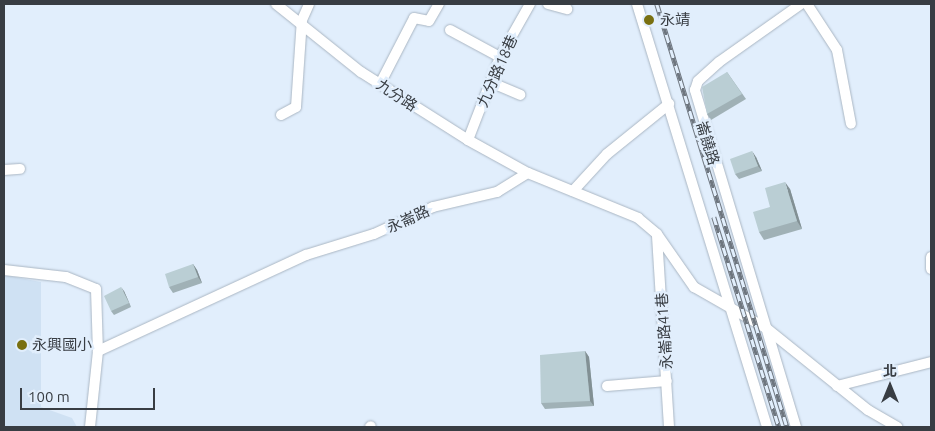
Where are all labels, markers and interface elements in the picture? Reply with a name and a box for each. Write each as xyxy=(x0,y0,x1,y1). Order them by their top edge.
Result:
place label: 永靖 xyxy=(660,11,690,29)
marker: 永靖 xyxy=(642,13,656,27)
street label: 九分路18巷 xyxy=(473,32,521,110)
street label: 九分路 xyxy=(373,75,421,115)
street label: 崙饒路 xyxy=(693,119,723,167)
street label: 永崙路 xyxy=(384,202,432,236)
street label: 永崙路41巷 xyxy=(652,292,676,370)
place label: 永興國小 xyxy=(32,336,92,354)
marker: 永興國小 xyxy=(16,339,28,351)
north arrow xyxy=(865,361,915,411)
text: 北 xyxy=(883,363,897,379)
scale bar xyxy=(22,378,158,410)
text: 100 m xyxy=(28,388,70,405)

